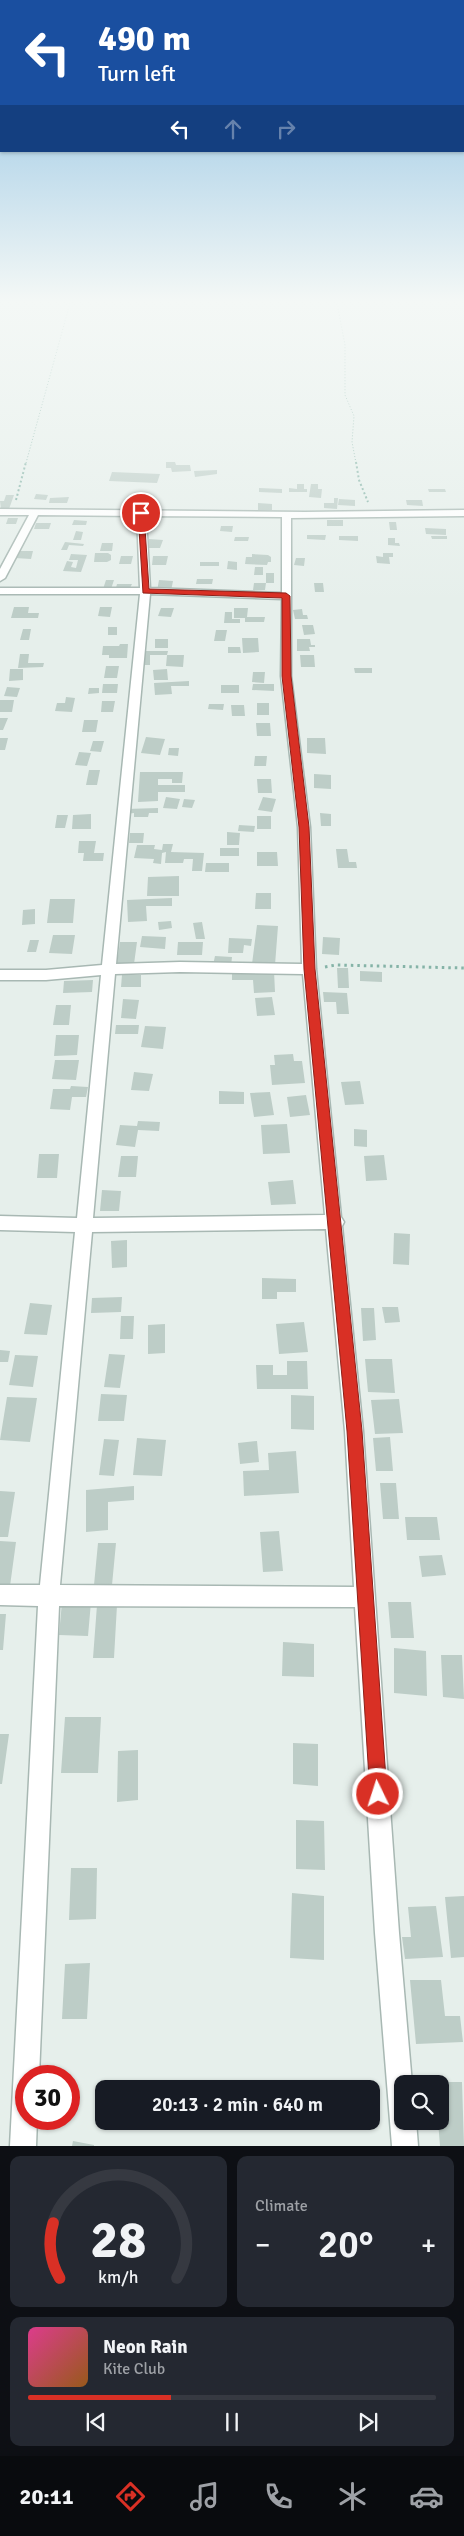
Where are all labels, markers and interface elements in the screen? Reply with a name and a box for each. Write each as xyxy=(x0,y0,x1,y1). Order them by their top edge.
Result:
text: 490 m xyxy=(98,17,191,60)
icon: left xyxy=(15,20,80,85)
text: Turn left xyxy=(98,60,176,87)
icon: left xyxy=(166,115,194,143)
icon: ahead xyxy=(219,115,247,143)
icon: right xyxy=(272,115,300,143)
pin xyxy=(120,492,162,534)
icon: arrive xyxy=(127,499,155,527)
position arrow xyxy=(351,1767,403,1819)
speed limit sign: 30 xyxy=(15,2065,80,2130)
map controls xyxy=(394,2075,449,2130)
button: search xyxy=(394,2075,449,2130)
text: 20:13 · 2 min · 640 m xyxy=(152,2093,323,2117)
text: Climate xyxy=(255,2196,308,2216)
text: 28 xyxy=(90,2208,147,2272)
text: 20° xyxy=(318,2221,373,2268)
text: − xyxy=(255,2228,270,2262)
text: + xyxy=(421,2228,436,2262)
text: km/h xyxy=(98,2266,139,2288)
text: Neon Rain xyxy=(103,2335,188,2359)
text: Kite Club xyxy=(103,2359,165,2379)
icon: previous xyxy=(82,2408,110,2436)
icon: pause xyxy=(218,2408,246,2436)
icon: next xyxy=(354,2408,382,2436)
icon: directions xyxy=(113,2479,148,2514)
icon: music xyxy=(187,2479,222,2514)
icon: phone xyxy=(261,2479,296,2514)
icon: climate xyxy=(335,2479,370,2514)
icon: car xyxy=(409,2479,444,2514)
text: 20:11 xyxy=(20,2483,74,2510)

